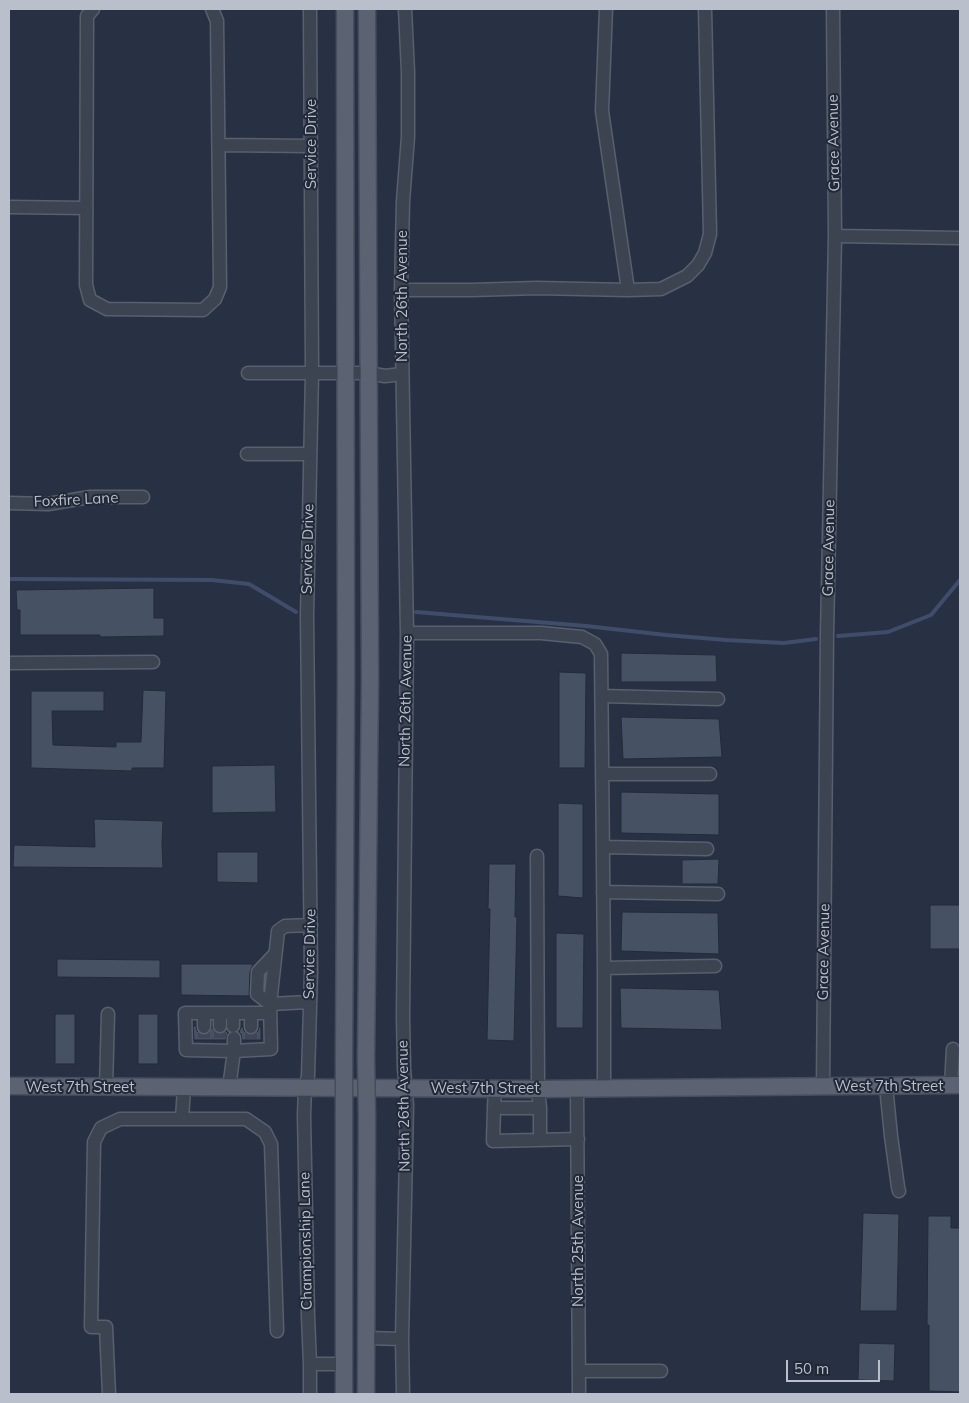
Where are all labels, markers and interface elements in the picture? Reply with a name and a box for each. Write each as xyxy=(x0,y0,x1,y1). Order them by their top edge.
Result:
street label: Grace Avenue xyxy=(824,94,844,192)
street label: Service Drive xyxy=(302,99,320,189)
street label: North 26th Avenue xyxy=(393,230,411,362)
street label: Foxfire Lane xyxy=(33,489,119,511)
street label: Grace Avenue xyxy=(819,499,839,597)
street label: Service Drive xyxy=(298,504,318,594)
street label: North 26th Avenue xyxy=(396,635,416,767)
street label: Grace Avenue xyxy=(814,903,834,1001)
street label: Service Drive xyxy=(300,909,320,999)
street label: North 26th Avenue xyxy=(394,1040,414,1172)
street label: West 7th Street xyxy=(835,1077,943,1095)
street label: West 7th Street xyxy=(26,1078,134,1096)
street label: West 7th Street xyxy=(431,1079,539,1097)
street label: Championship Lane xyxy=(296,1172,316,1310)
street label: North 25th Avenue xyxy=(569,1175,587,1307)
scale bar xyxy=(789,1350,883,1382)
text: 50 m xyxy=(794,1359,829,1378)

